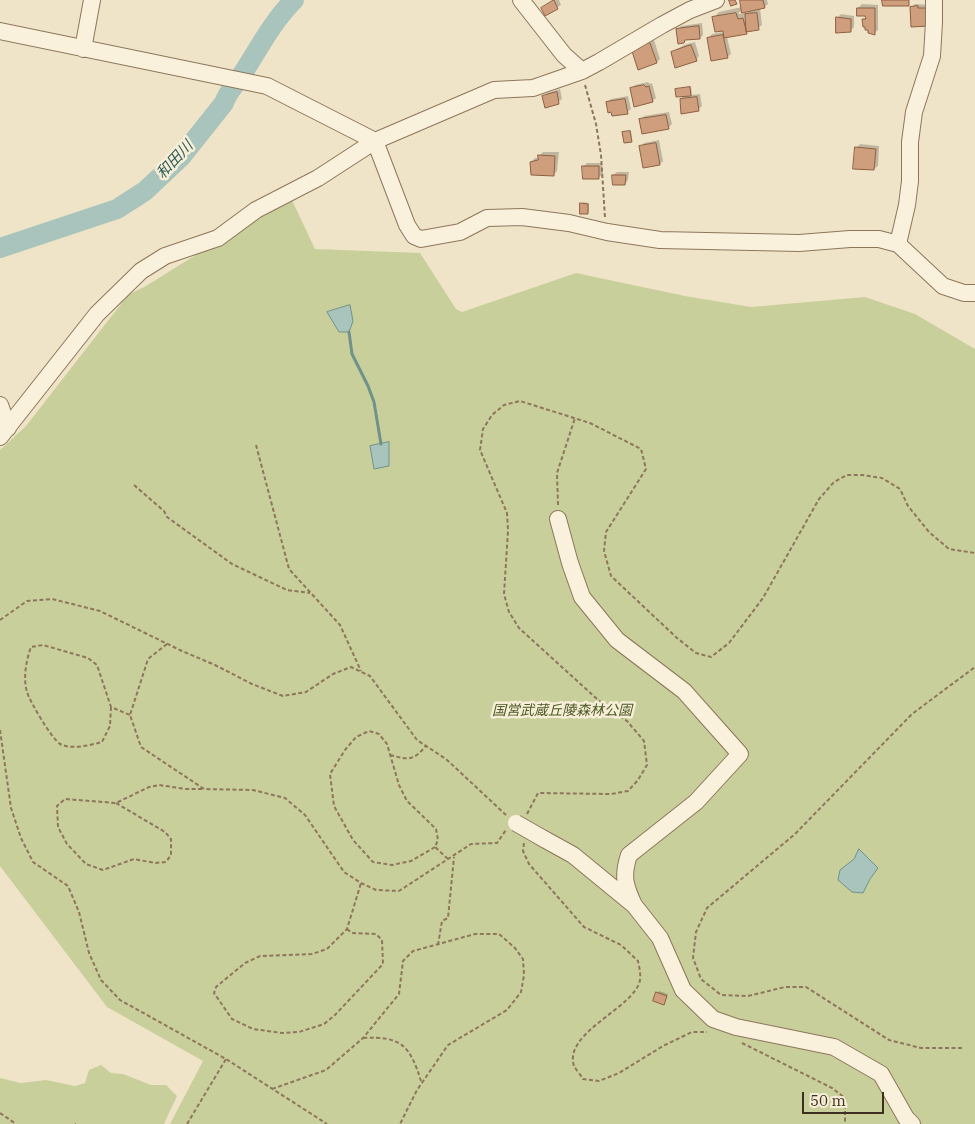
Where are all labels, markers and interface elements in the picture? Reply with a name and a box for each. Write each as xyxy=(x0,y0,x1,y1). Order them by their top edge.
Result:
water label: 和田川 xyxy=(153,137,197,183)
park label: 国営武蔵丘陵森林公園 xyxy=(492,703,632,719)
scale bar xyxy=(805,1082,888,1114)
text: 50 m xyxy=(810,1091,846,1110)

